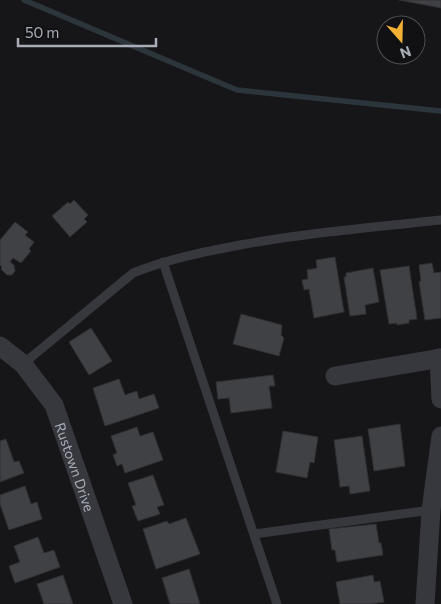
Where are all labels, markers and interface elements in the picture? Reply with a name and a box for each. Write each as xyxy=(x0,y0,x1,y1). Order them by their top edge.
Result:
scale bar xyxy=(18,15,155,47)
north arrow xyxy=(376,15,426,65)
text: 50 m xyxy=(25,23,59,41)
text: N xyxy=(398,43,413,62)
street label: Rustown Drive xyxy=(52,420,99,514)

